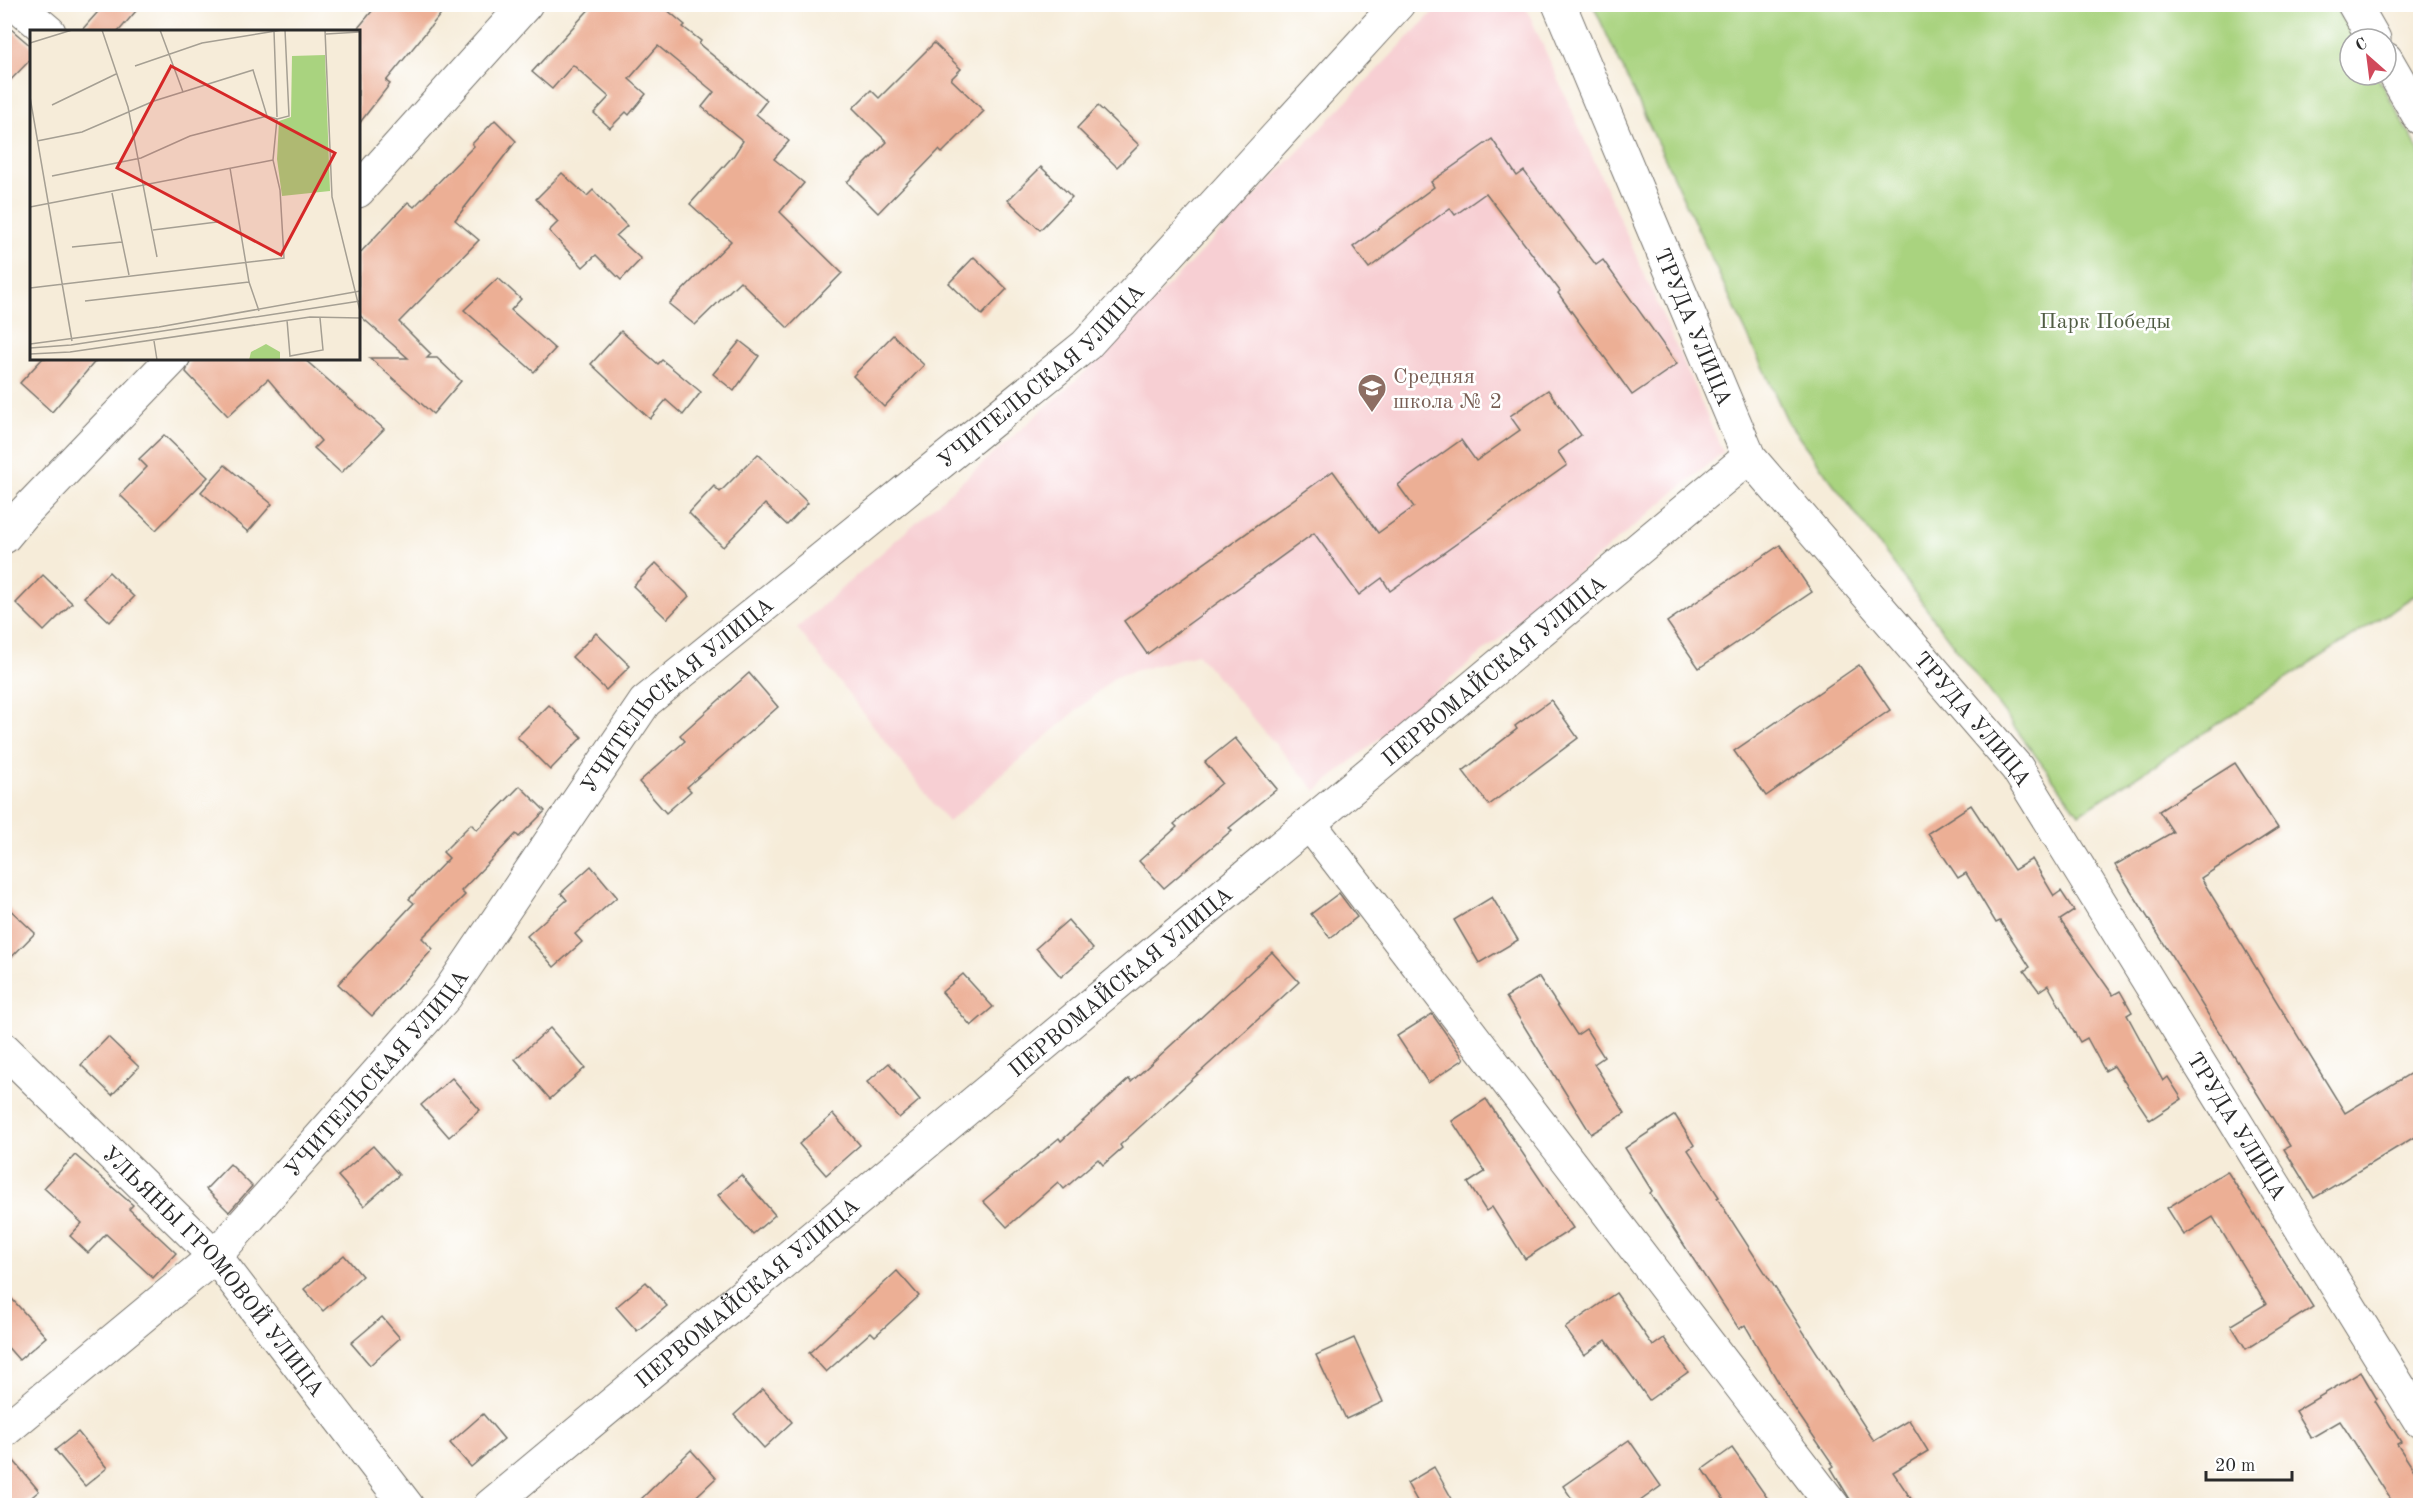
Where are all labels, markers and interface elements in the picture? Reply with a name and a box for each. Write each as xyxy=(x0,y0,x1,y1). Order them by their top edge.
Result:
north arrow xyxy=(2338,27,2398,87)
inset map xyxy=(30,30,360,360)
text: С xyxy=(2353,36,2370,55)
street label: ТРУДА УЛИЦА xyxy=(1650,246,1735,410)
street label: УЧИТЕЛЬСКАЯ УЛИЦА xyxy=(934,280,1149,473)
park label: Парк Победы xyxy=(2039,311,2171,333)
place label: Средняя школа № 2 xyxy=(1393,366,1502,413)
school or university icon: Средняя школа № 2 xyxy=(1356,372,1388,414)
street label: ПЕРВОМАЙСКАЯ УЛИЦА xyxy=(1379,572,1611,771)
street label: УЧИТЕЛЬСКАЯ УЛИЦА xyxy=(578,594,778,797)
street label: ТРУДА УЛИЦА xyxy=(1909,648,2035,791)
street label: ПЕРВОМАЙСКАЯ УЛИЦА xyxy=(1005,883,1237,1082)
street label: УЧИТЕЛЬСКАЯ УЛИЦА xyxy=(282,966,473,1182)
street label: ТРУДА УЛИЦА xyxy=(2182,1049,2290,1204)
street label: УЛЬЯНЫ ГРОМОВОЙ УЛИЦА xyxy=(97,1143,328,1401)
street label: ПЕРВОМАЙСКАЯ УЛИЦА xyxy=(632,1194,864,1393)
scale bar xyxy=(2206,1444,2292,1482)
text: 20 m xyxy=(2215,1457,2255,1475)

